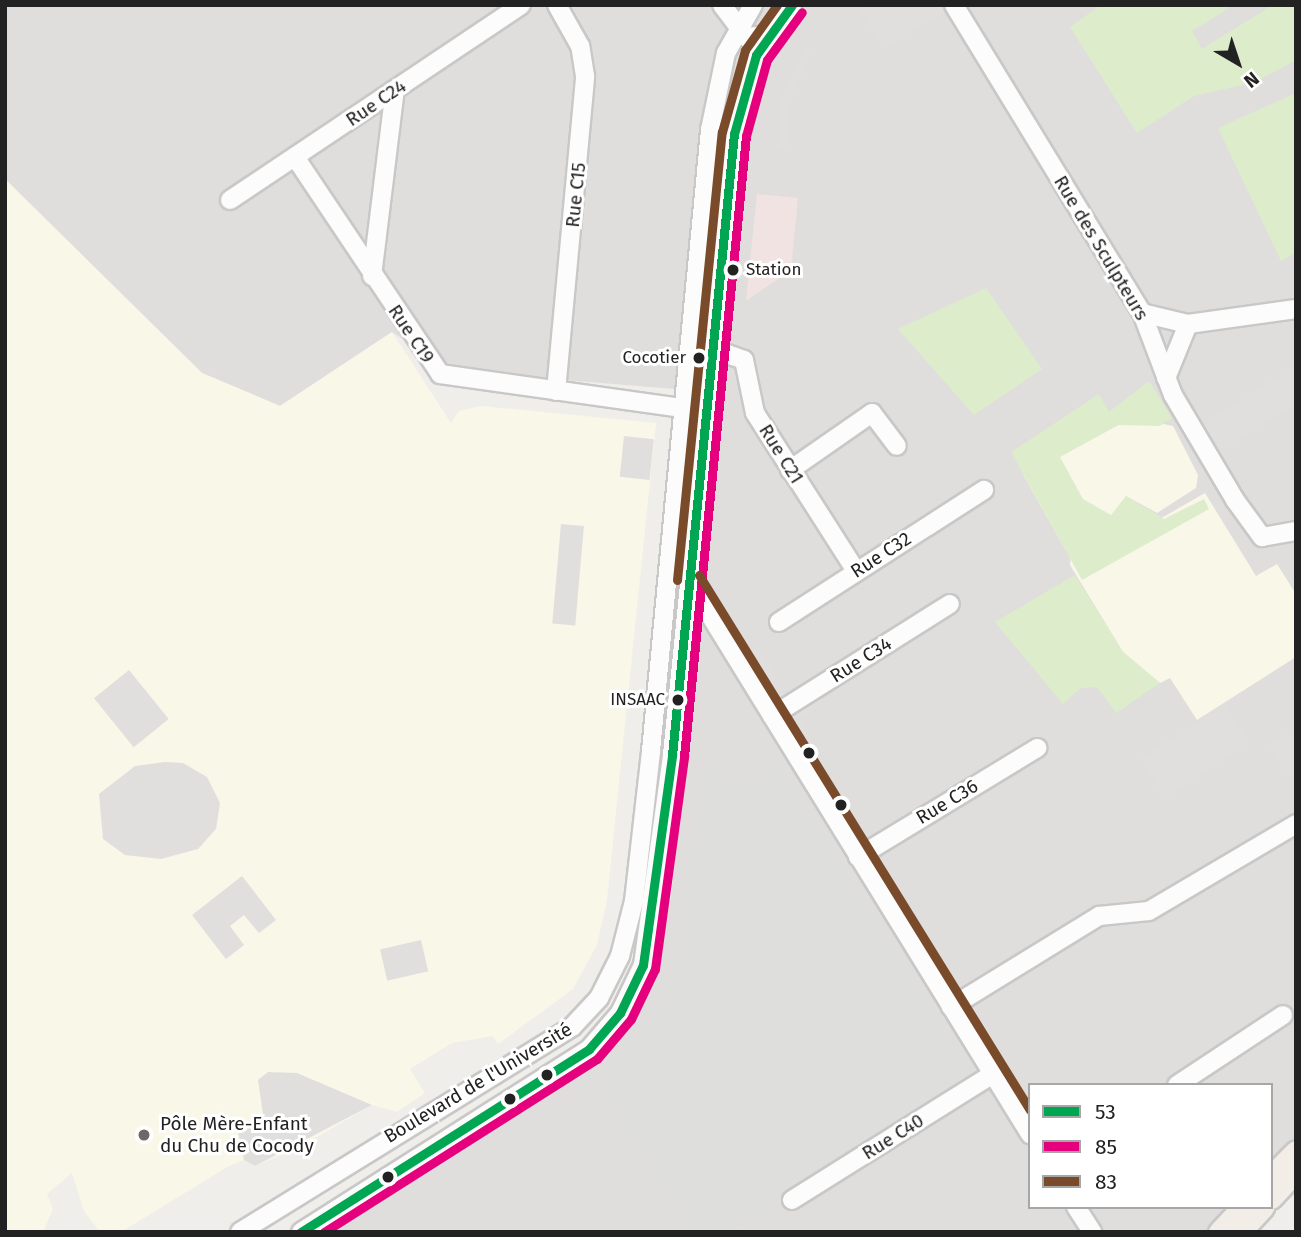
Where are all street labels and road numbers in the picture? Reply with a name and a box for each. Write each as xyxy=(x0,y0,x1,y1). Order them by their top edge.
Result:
street label: Rue C24 xyxy=(342,75,410,131)
street label: Rue C15 xyxy=(561,161,591,229)
street label: Rue des Sculpteurs xyxy=(1049,172,1153,324)
street label: Rue C19 xyxy=(383,300,439,368)
street label: Rue C21 xyxy=(754,420,808,488)
street label: Rue C32 xyxy=(847,527,915,583)
street label: Rue C34 xyxy=(826,632,896,688)
street label: Rue C36 xyxy=(912,775,982,829)
street label: Boulevard de l'Université xyxy=(380,1018,576,1148)
street label: Rue C40 xyxy=(858,1109,928,1165)

